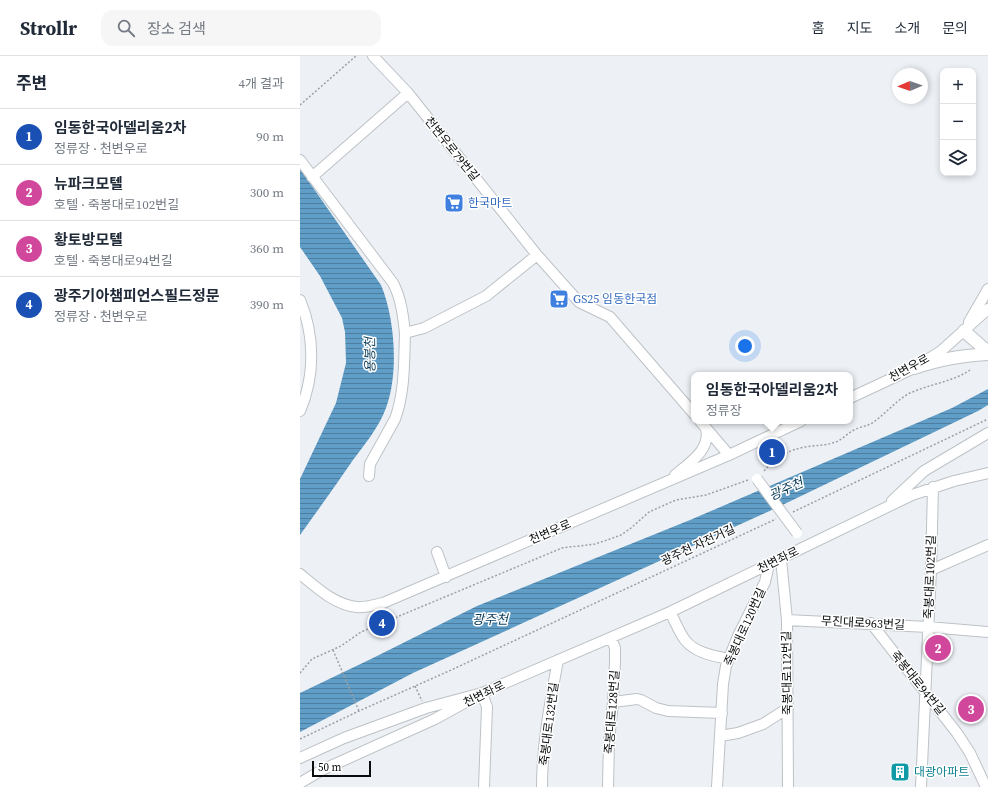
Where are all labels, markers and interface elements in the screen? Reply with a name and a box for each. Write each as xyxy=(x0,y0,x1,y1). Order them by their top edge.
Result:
search box xyxy=(101,10,381,46)
text: Strollr xyxy=(20,15,77,41)
icon: search xyxy=(115,17,137,39)
text: 장소 검색 xyxy=(147,18,206,39)
text: 홈 xyxy=(812,18,825,38)
text: 지도 xyxy=(847,18,872,38)
text: 소개 xyxy=(894,18,920,38)
text: 문의 xyxy=(942,18,968,38)
north arrow xyxy=(892,68,928,104)
map controls xyxy=(940,68,976,176)
button: + xyxy=(940,68,976,104)
text: 주변 xyxy=(16,71,47,95)
text: 4개 결과 xyxy=(239,75,284,92)
button: − xyxy=(940,104,976,140)
street label: 천변우로79번길 xyxy=(421,114,483,184)
text: 임동한국아델리움2차 xyxy=(54,117,186,138)
text: 1 xyxy=(25,128,33,145)
text: 90 m xyxy=(256,128,284,145)
text: 정류장 · 천변우로 xyxy=(54,140,148,157)
button: layers xyxy=(940,140,976,176)
text: 뉴파크모텔 xyxy=(54,173,123,194)
text: 2 xyxy=(25,184,33,201)
text: 300 m xyxy=(250,184,284,201)
supermarket icon: 한국마트 xyxy=(443,192,465,214)
place label: 한국마트 xyxy=(468,195,512,211)
text: 호텔 · 죽봉대로102번길 xyxy=(54,196,179,213)
text: 황토방모텔 xyxy=(54,229,123,250)
text: 3 xyxy=(25,240,33,257)
text: 360 m xyxy=(250,240,284,257)
text: 호텔 · 죽봉대로94번길 xyxy=(54,252,173,269)
text: 광주기아챔피언스필드정문 xyxy=(54,285,220,306)
supermarket icon: GS25 임동한국점 xyxy=(548,288,570,310)
place label: GS25 임동한국점 xyxy=(573,291,657,307)
text: 4 xyxy=(25,296,33,313)
text: 390 m xyxy=(250,296,284,313)
text: 정류장 · 천변우로 xyxy=(54,308,148,325)
water label: 용봉천 xyxy=(361,336,379,373)
your location xyxy=(735,336,755,356)
street label: 천변우로 xyxy=(886,350,932,386)
popup xyxy=(691,372,853,424)
text: 임동한국아델리움2차 xyxy=(706,379,838,400)
text: 정류장 xyxy=(706,402,742,419)
pin: 1 xyxy=(759,437,785,467)
water label: 광주천 xyxy=(766,474,807,504)
street label: 천변우로 xyxy=(527,516,573,548)
street label: 광주천 자전거길 xyxy=(658,521,738,569)
street label: 죽봉대로102번길 xyxy=(921,535,939,619)
street label: 천변좌로 xyxy=(755,543,801,577)
street label: 죽봉대로120번길 xyxy=(721,585,769,669)
pin: 4 xyxy=(369,608,395,638)
water label: 광주천 xyxy=(472,611,509,628)
street label: 무진대로963번길 xyxy=(821,613,905,633)
street label: 죽봉대로112번길 xyxy=(778,631,796,715)
pin: 2 xyxy=(925,633,951,663)
street label: 죽봉대로94번길 xyxy=(887,648,949,718)
street label: 죽봉대로128번길 xyxy=(601,669,623,755)
street label: 천변좌로 xyxy=(461,677,507,711)
street label: 죽봉대로132번길 xyxy=(536,681,562,767)
pin: 3 xyxy=(958,694,984,724)
scale bar xyxy=(312,759,371,778)
text: 50 m xyxy=(318,760,341,775)
building icon: 대광아파트 xyxy=(889,761,911,783)
place label: 대광아파트 xyxy=(914,764,969,780)

